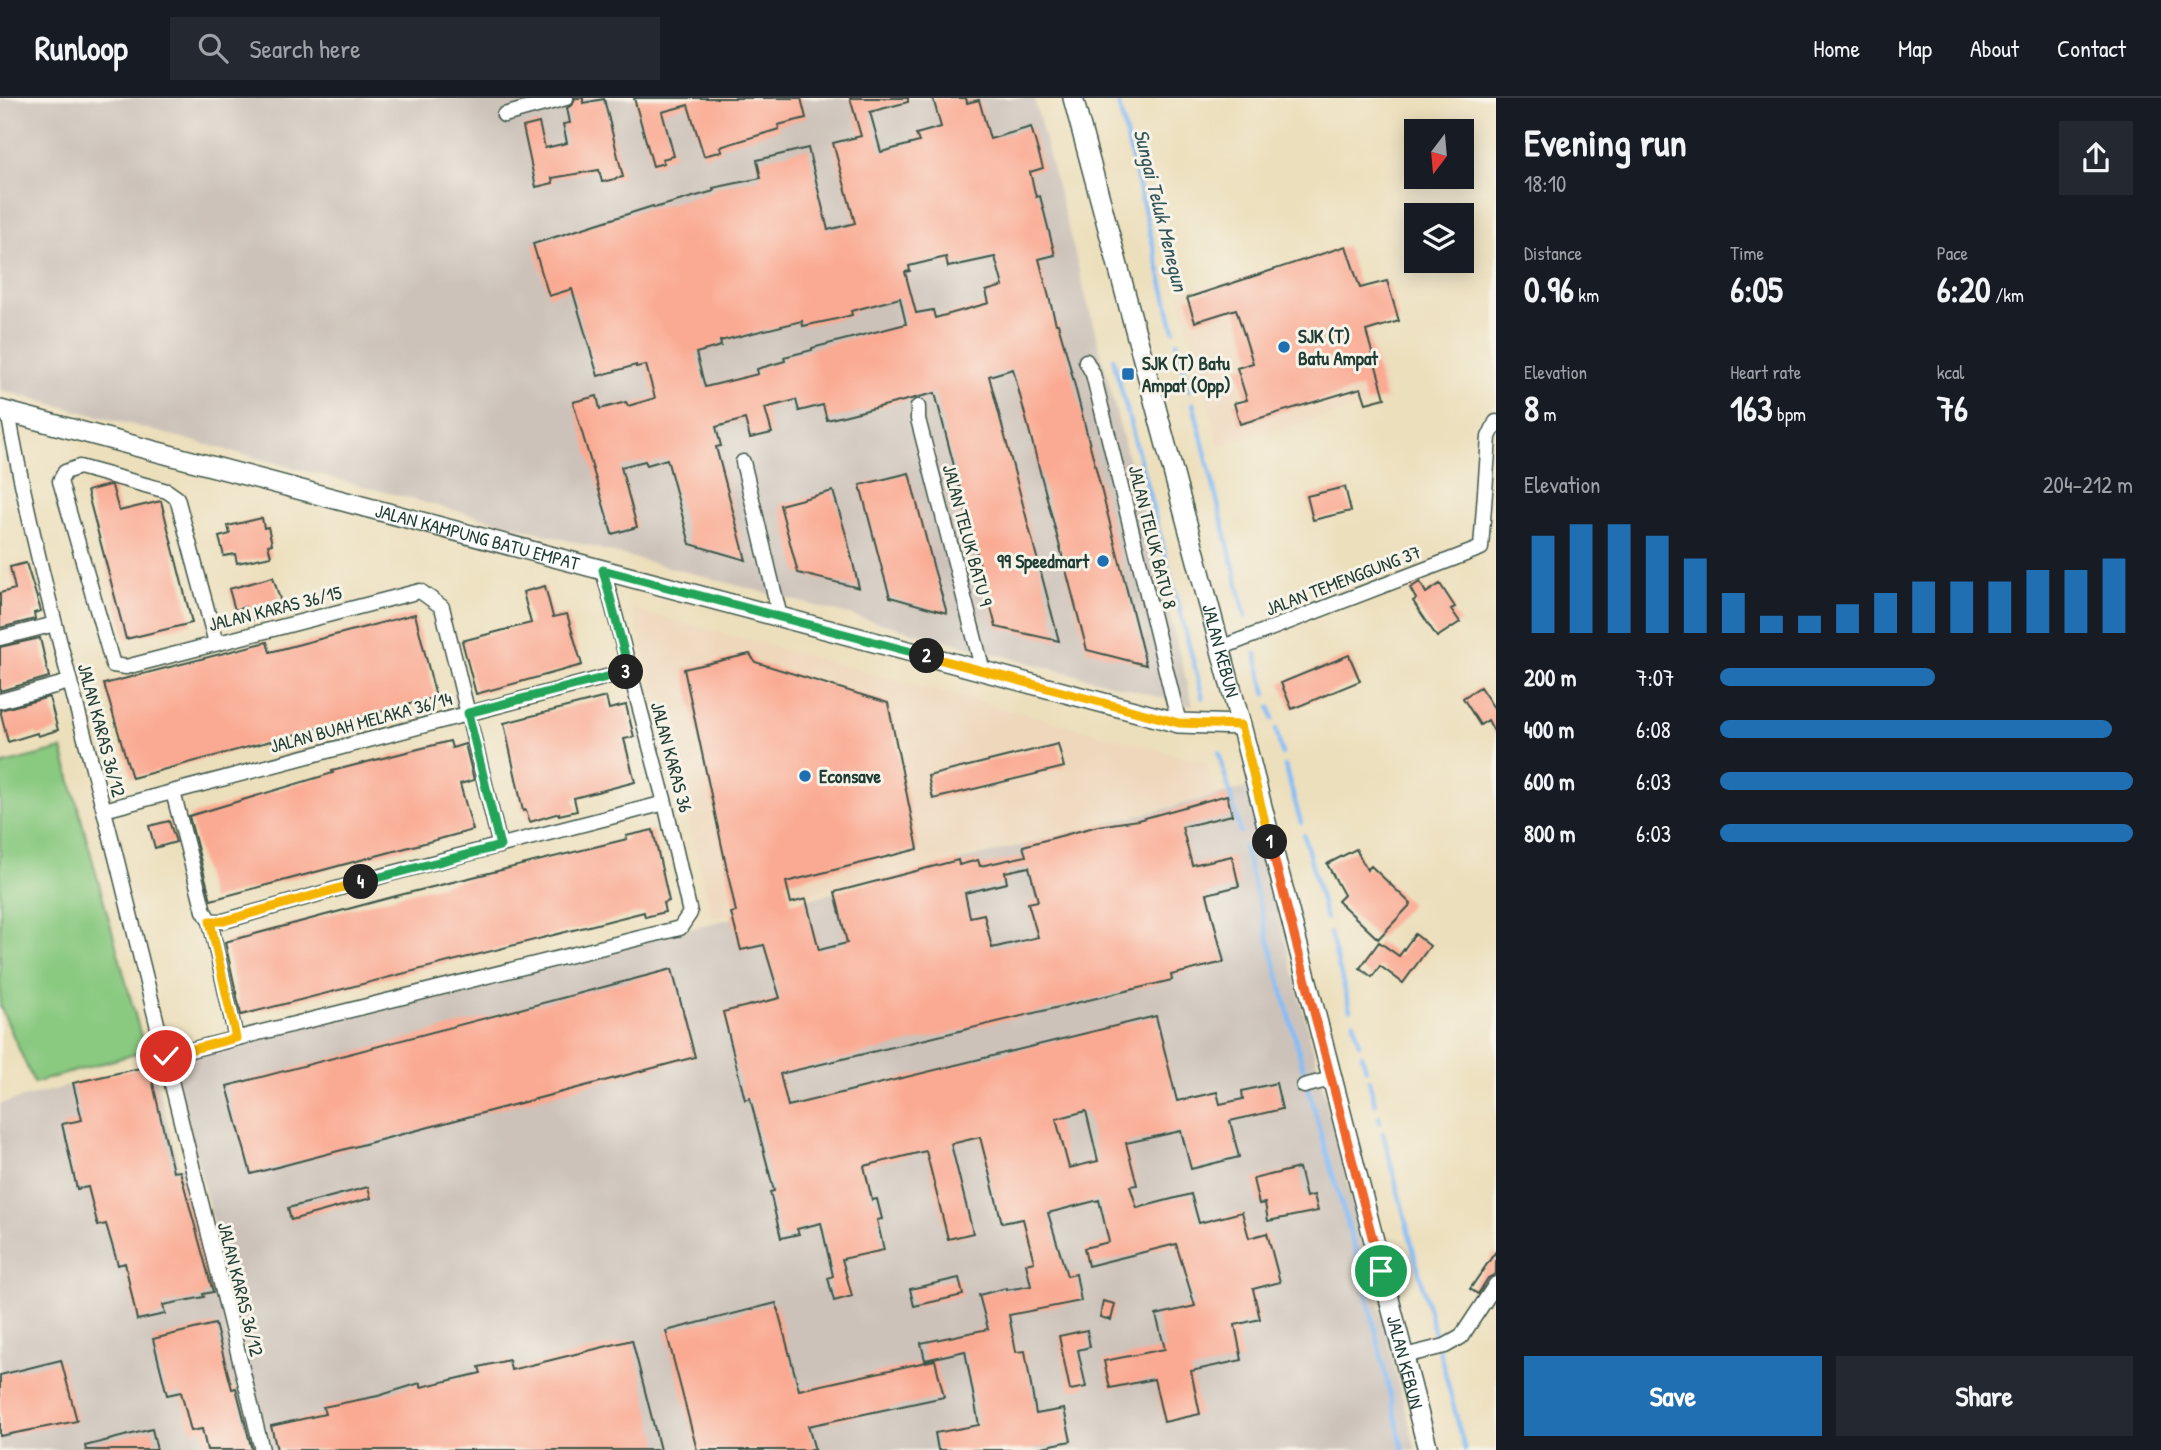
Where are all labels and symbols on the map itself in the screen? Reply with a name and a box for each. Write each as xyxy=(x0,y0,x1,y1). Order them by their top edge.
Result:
north arrow xyxy=(1404,119,1474,189)
water label: Sungai Teluk Menegun xyxy=(1127,126,1196,296)
place label: SJK (T) Batu Ampat xyxy=(1298,323,1379,372)
marker: SJK (T) Batu Ampat xyxy=(1276,339,1292,355)
place label: SJK (T) Batu Ampat (Opp) xyxy=(1142,350,1231,399)
marker: SJK (T) Batu Ampat (Opp) xyxy=(1120,366,1136,382)
street label: JALAN TELUK BATU 9 xyxy=(937,461,999,609)
street label: JALAN TELUK BATU 8 xyxy=(1123,462,1183,612)
street label: JALAN KAMPUNG BATU EMPAT xyxy=(372,497,584,577)
street label: JALAN TEMENGGUNG 37 xyxy=(1262,538,1424,622)
place label: 99 Speedmart xyxy=(997,548,1090,575)
marker: 99 Speedmart xyxy=(1095,553,1111,569)
street label: JALAN KARAS 36/15 xyxy=(206,579,344,637)
street label: JALAN KEBUN xyxy=(1196,601,1246,700)
pin: 2 xyxy=(909,638,944,674)
pin: 3 xyxy=(608,654,644,690)
street label: JALAN KARAS 36/12 xyxy=(72,660,132,800)
street label: JALAN BUAH MELAKA 36/14 xyxy=(267,685,455,759)
street label: JALAN KARAS 36 xyxy=(645,699,699,815)
place label: Econsave xyxy=(819,763,881,789)
marker: Econsave xyxy=(797,768,813,784)
pin: 1 xyxy=(1252,824,1288,860)
pin: 4 xyxy=(344,864,378,900)
pin xyxy=(136,1026,196,1086)
street label: JALAN KARAS 36/12 xyxy=(212,1219,270,1359)
pin xyxy=(1351,1241,1411,1301)
street label: JALAN KEBUN xyxy=(1381,1312,1430,1412)

